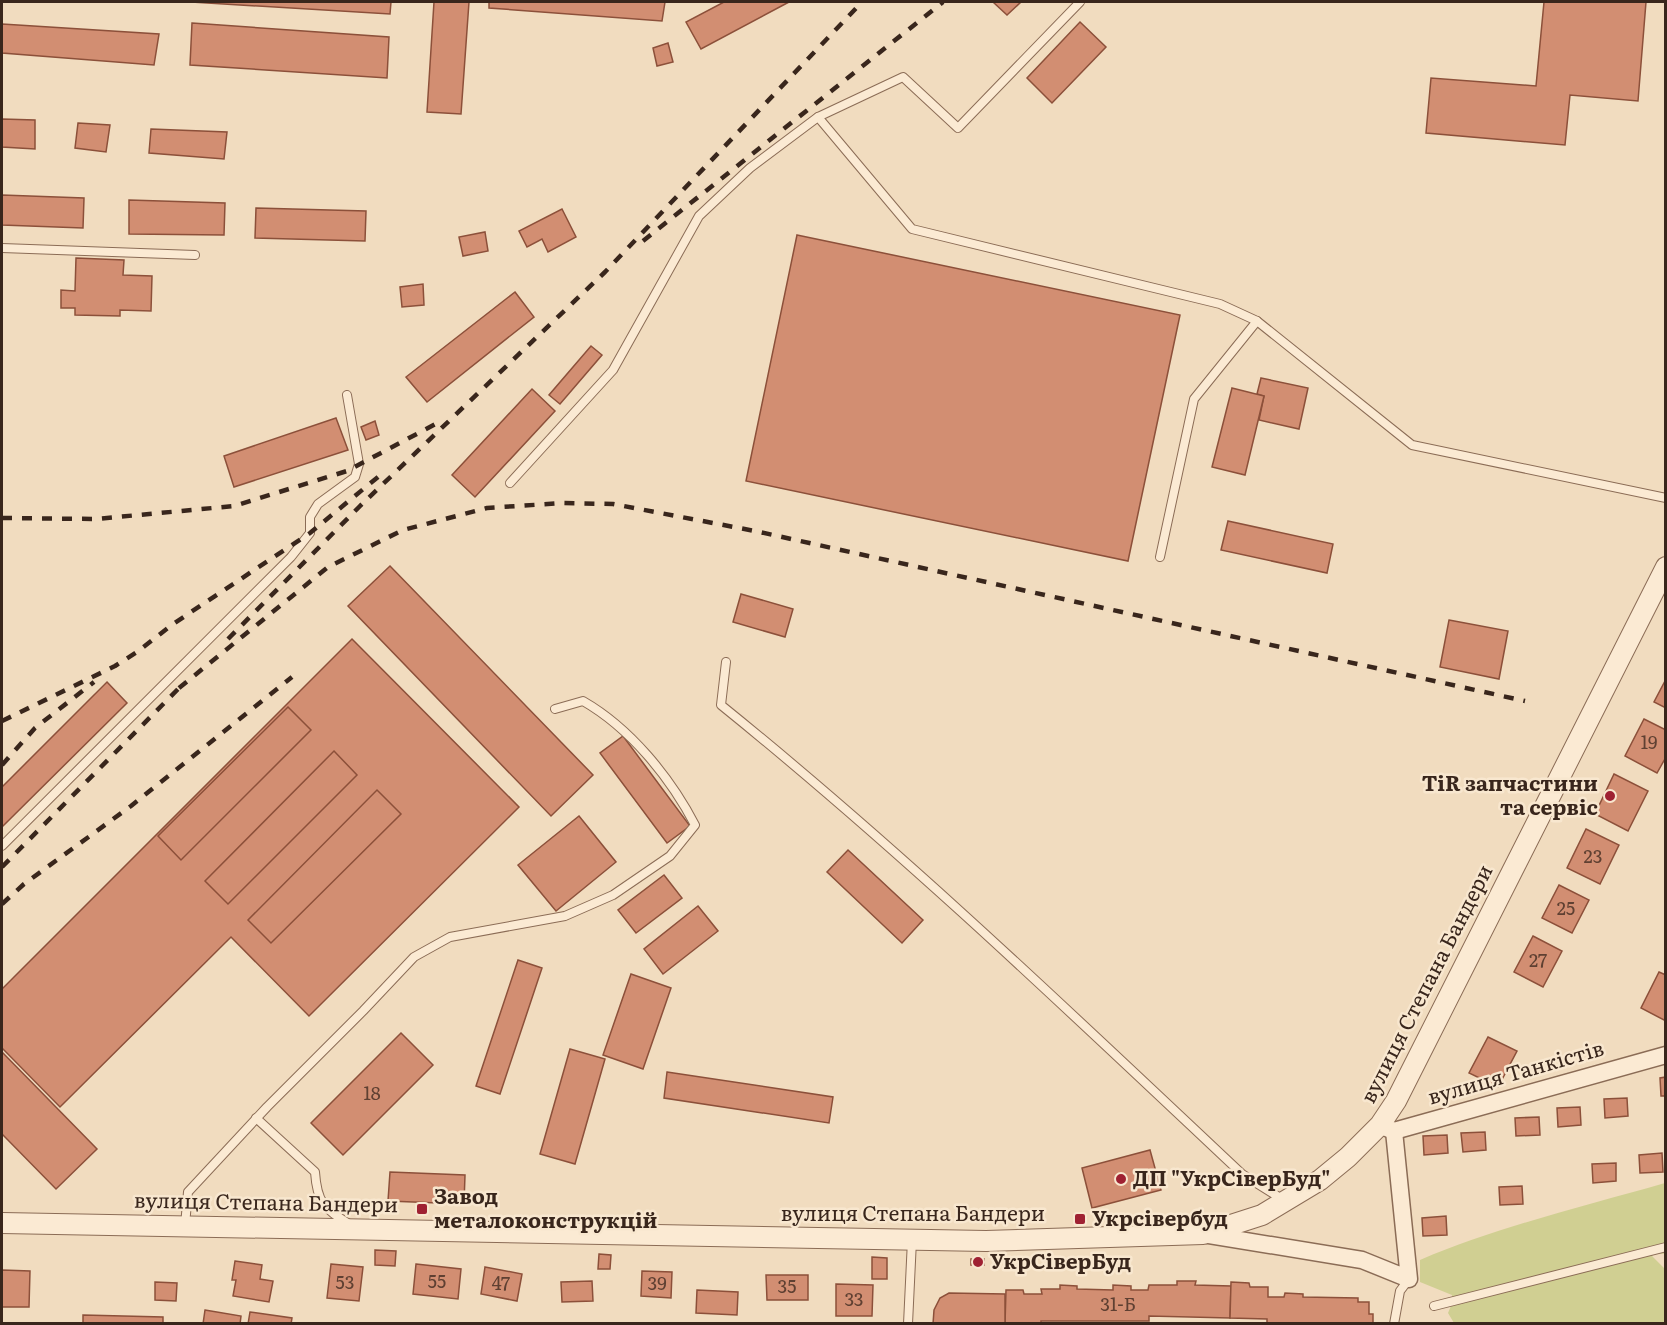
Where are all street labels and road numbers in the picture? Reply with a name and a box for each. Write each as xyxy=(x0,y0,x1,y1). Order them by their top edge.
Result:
street label: вулиця Степана Бандери xyxy=(1351,858,1499,1108)
street label: вулиця Танкістів xyxy=(1424,1031,1607,1111)
street label: вулиця Степана Бандери xyxy=(134,1183,398,1218)
street label: вулиця Степана Бандери xyxy=(781,1196,1045,1227)

